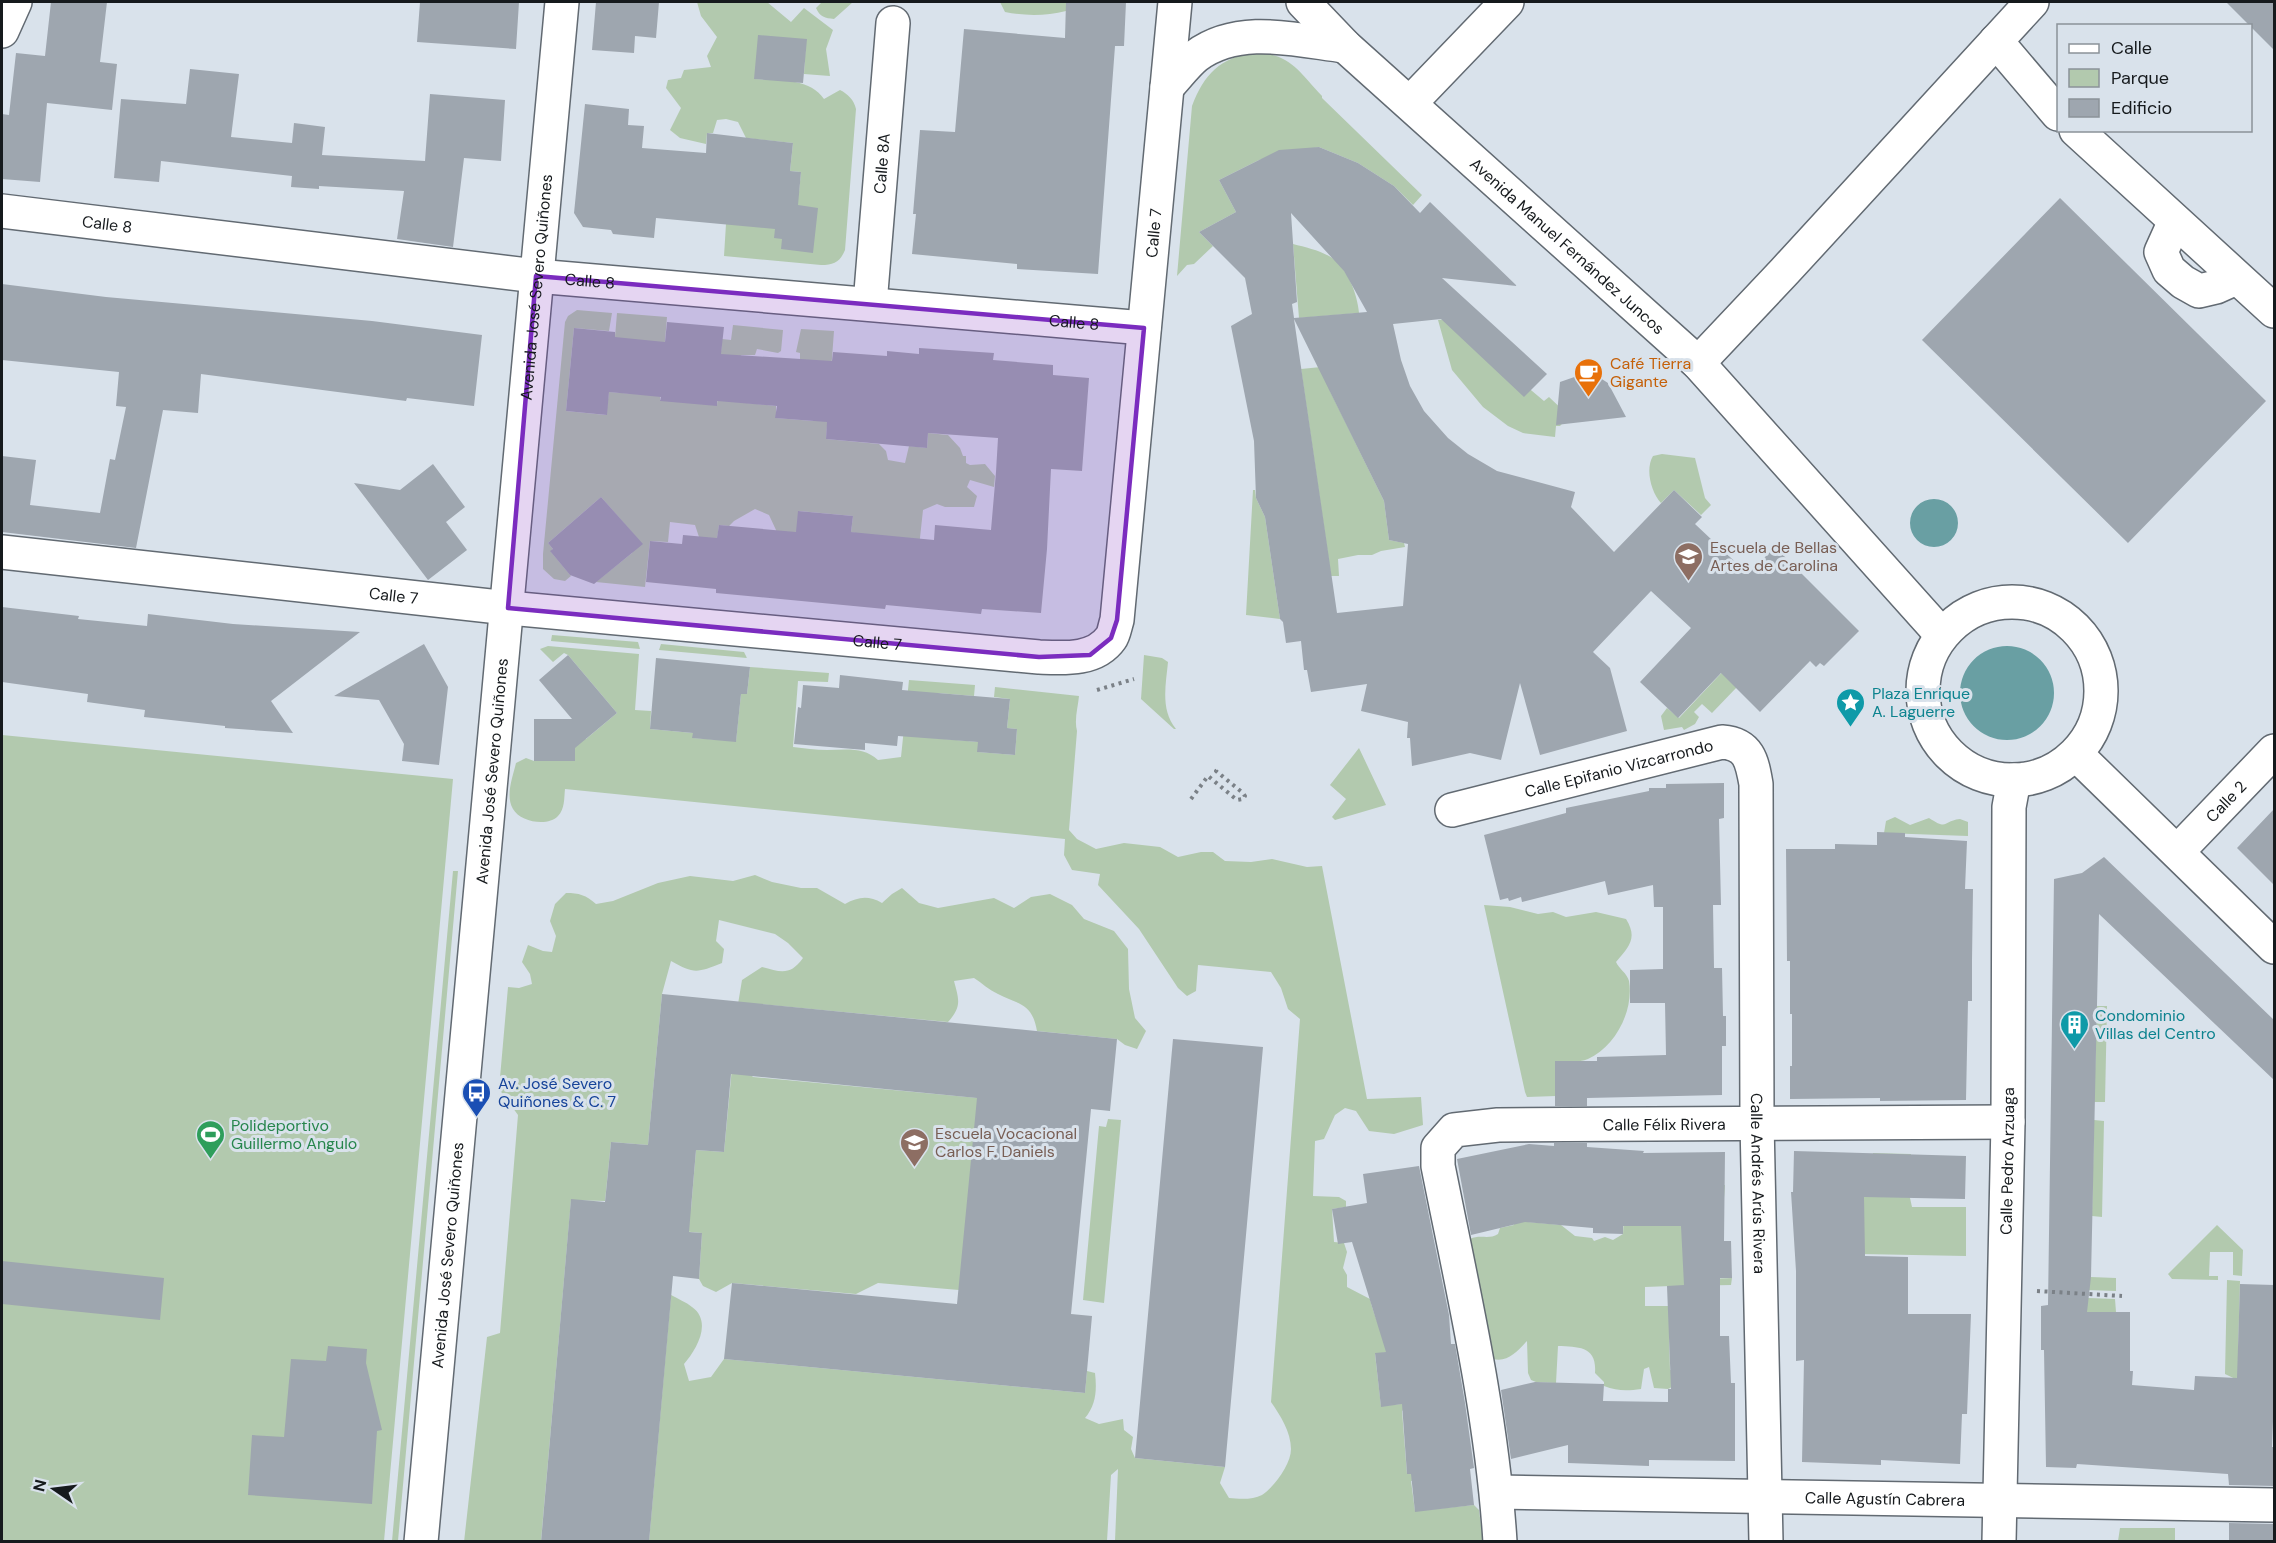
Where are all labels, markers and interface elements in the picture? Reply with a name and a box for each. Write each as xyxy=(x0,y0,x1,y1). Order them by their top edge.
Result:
legend xyxy=(2057,24,2252,132)
text: Calle xyxy=(2111,36,2152,60)
text: Parque xyxy=(2111,66,2169,90)
text: Edificio xyxy=(2111,96,2172,120)
street label: Calle 8A xyxy=(869,132,894,195)
street label: Avenida Manuel Fernández Juncos xyxy=(1466,153,1669,339)
street label: Avenida José Severo Quiñones xyxy=(515,173,557,401)
street label: Calle 7 xyxy=(1141,208,1166,259)
street label: Calle 8 xyxy=(81,210,134,237)
street label: Calle 8 xyxy=(564,268,616,293)
street label: Calle 8 xyxy=(1048,309,1100,335)
place label: Café Tierra Gigante xyxy=(1610,353,1691,392)
cafe icon: Café Tierra Gigante xyxy=(1573,356,1605,398)
place label: Escuela de Bellas Artes de Carolina xyxy=(1710,537,1838,576)
school or university icon: Escuela de Bellas Artes de Carolina xyxy=(1673,540,1705,582)
street label: Calle 7 xyxy=(368,582,419,608)
street label: Calle 7 xyxy=(852,629,903,655)
street label: Avenida José Severo Quiñones xyxy=(471,657,512,885)
place label: Plaza Enrique A. Laguerre xyxy=(1872,683,1970,722)
place icon: Plaza Enrique A. Laguerre xyxy=(1835,686,1867,728)
street label: Calle Epifanio Vizcarrondo xyxy=(1522,734,1715,802)
street label: Calle 2 xyxy=(2201,776,2251,827)
place label: Condominio Villas del Centro xyxy=(2095,1005,2216,1044)
building icon: Condominio Villas del Centro xyxy=(2058,1008,2090,1050)
place label: Av. José Severo Quiñones & C. 7 xyxy=(498,1073,616,1112)
bus stop icon: Av. José Severo Quiñones & C. 7 xyxy=(461,1076,493,1118)
street label: Calle Pedro Arzuaga xyxy=(1995,1087,2019,1235)
street label: Calle Andrés Arús Rivera xyxy=(1746,1093,1771,1274)
street label: Calle Félix Rivera xyxy=(1603,1113,1726,1135)
place label: Polideportivo Guillermo Angulo xyxy=(231,1115,357,1154)
sports icon: Polideportivo Guillermo Angulo xyxy=(194,1118,226,1160)
place label: Escuela Vocacional Carlos F. Daniels xyxy=(935,1123,1077,1162)
school or university icon: Escuela Vocacional Carlos F. Daniels xyxy=(898,1126,930,1168)
street label: Avenida José Severo Quiñones xyxy=(426,1141,468,1369)
north arrow xyxy=(24,1459,84,1519)
text: N xyxy=(28,1477,52,1494)
street label: Calle Agustín Cabrera xyxy=(1805,1487,1965,1510)

